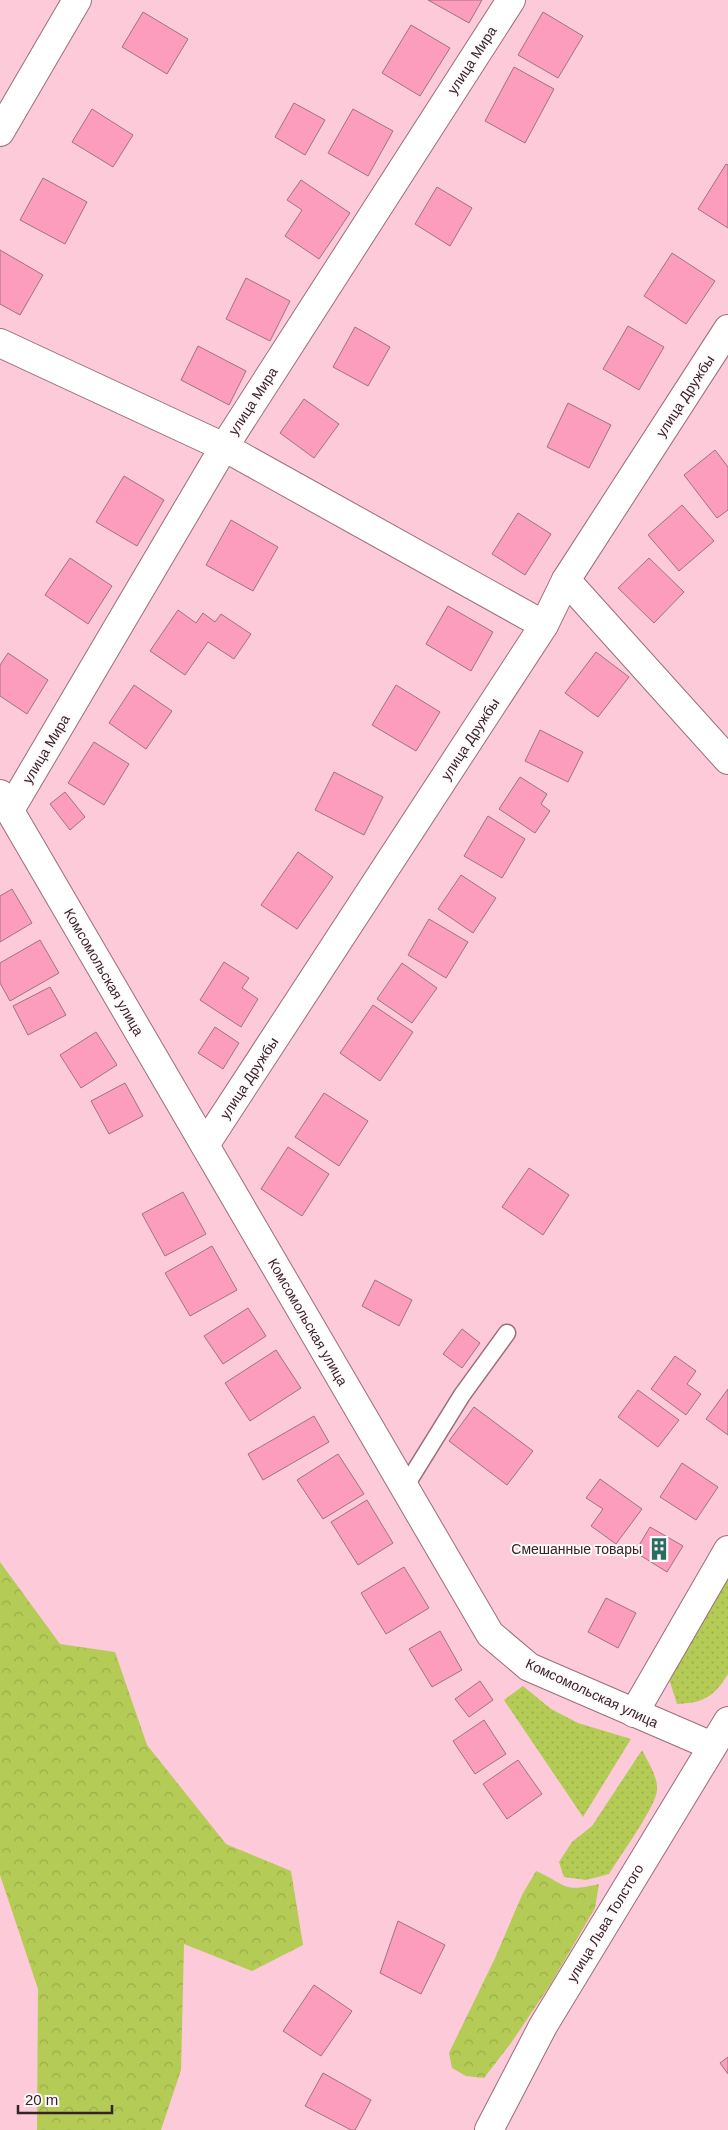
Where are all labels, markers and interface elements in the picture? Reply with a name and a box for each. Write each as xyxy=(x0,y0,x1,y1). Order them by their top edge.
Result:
street label: улица Мира xyxy=(444,23,500,97)
street label: улица Дружбы xyxy=(653,352,717,440)
street label: улица Мира xyxy=(225,364,281,438)
street label: улица Дружбы xyxy=(438,695,502,783)
street label: улица Мира xyxy=(19,712,73,786)
street label: Комсомольская улица xyxy=(61,906,147,1039)
street label: улица Дружбы xyxy=(217,1034,281,1122)
street label: Комсомольская улица xyxy=(265,1256,351,1389)
building icon: Смешанные товары xyxy=(646,1536,672,1562)
place label: Смешанные товары xyxy=(511,1541,642,1557)
street label: Комсомольская улица xyxy=(523,1655,661,1731)
street label: улица Льва Толстого xyxy=(563,1861,647,1985)
scale bar xyxy=(18,2082,111,2114)
text: 20 m xyxy=(25,2091,58,2108)

